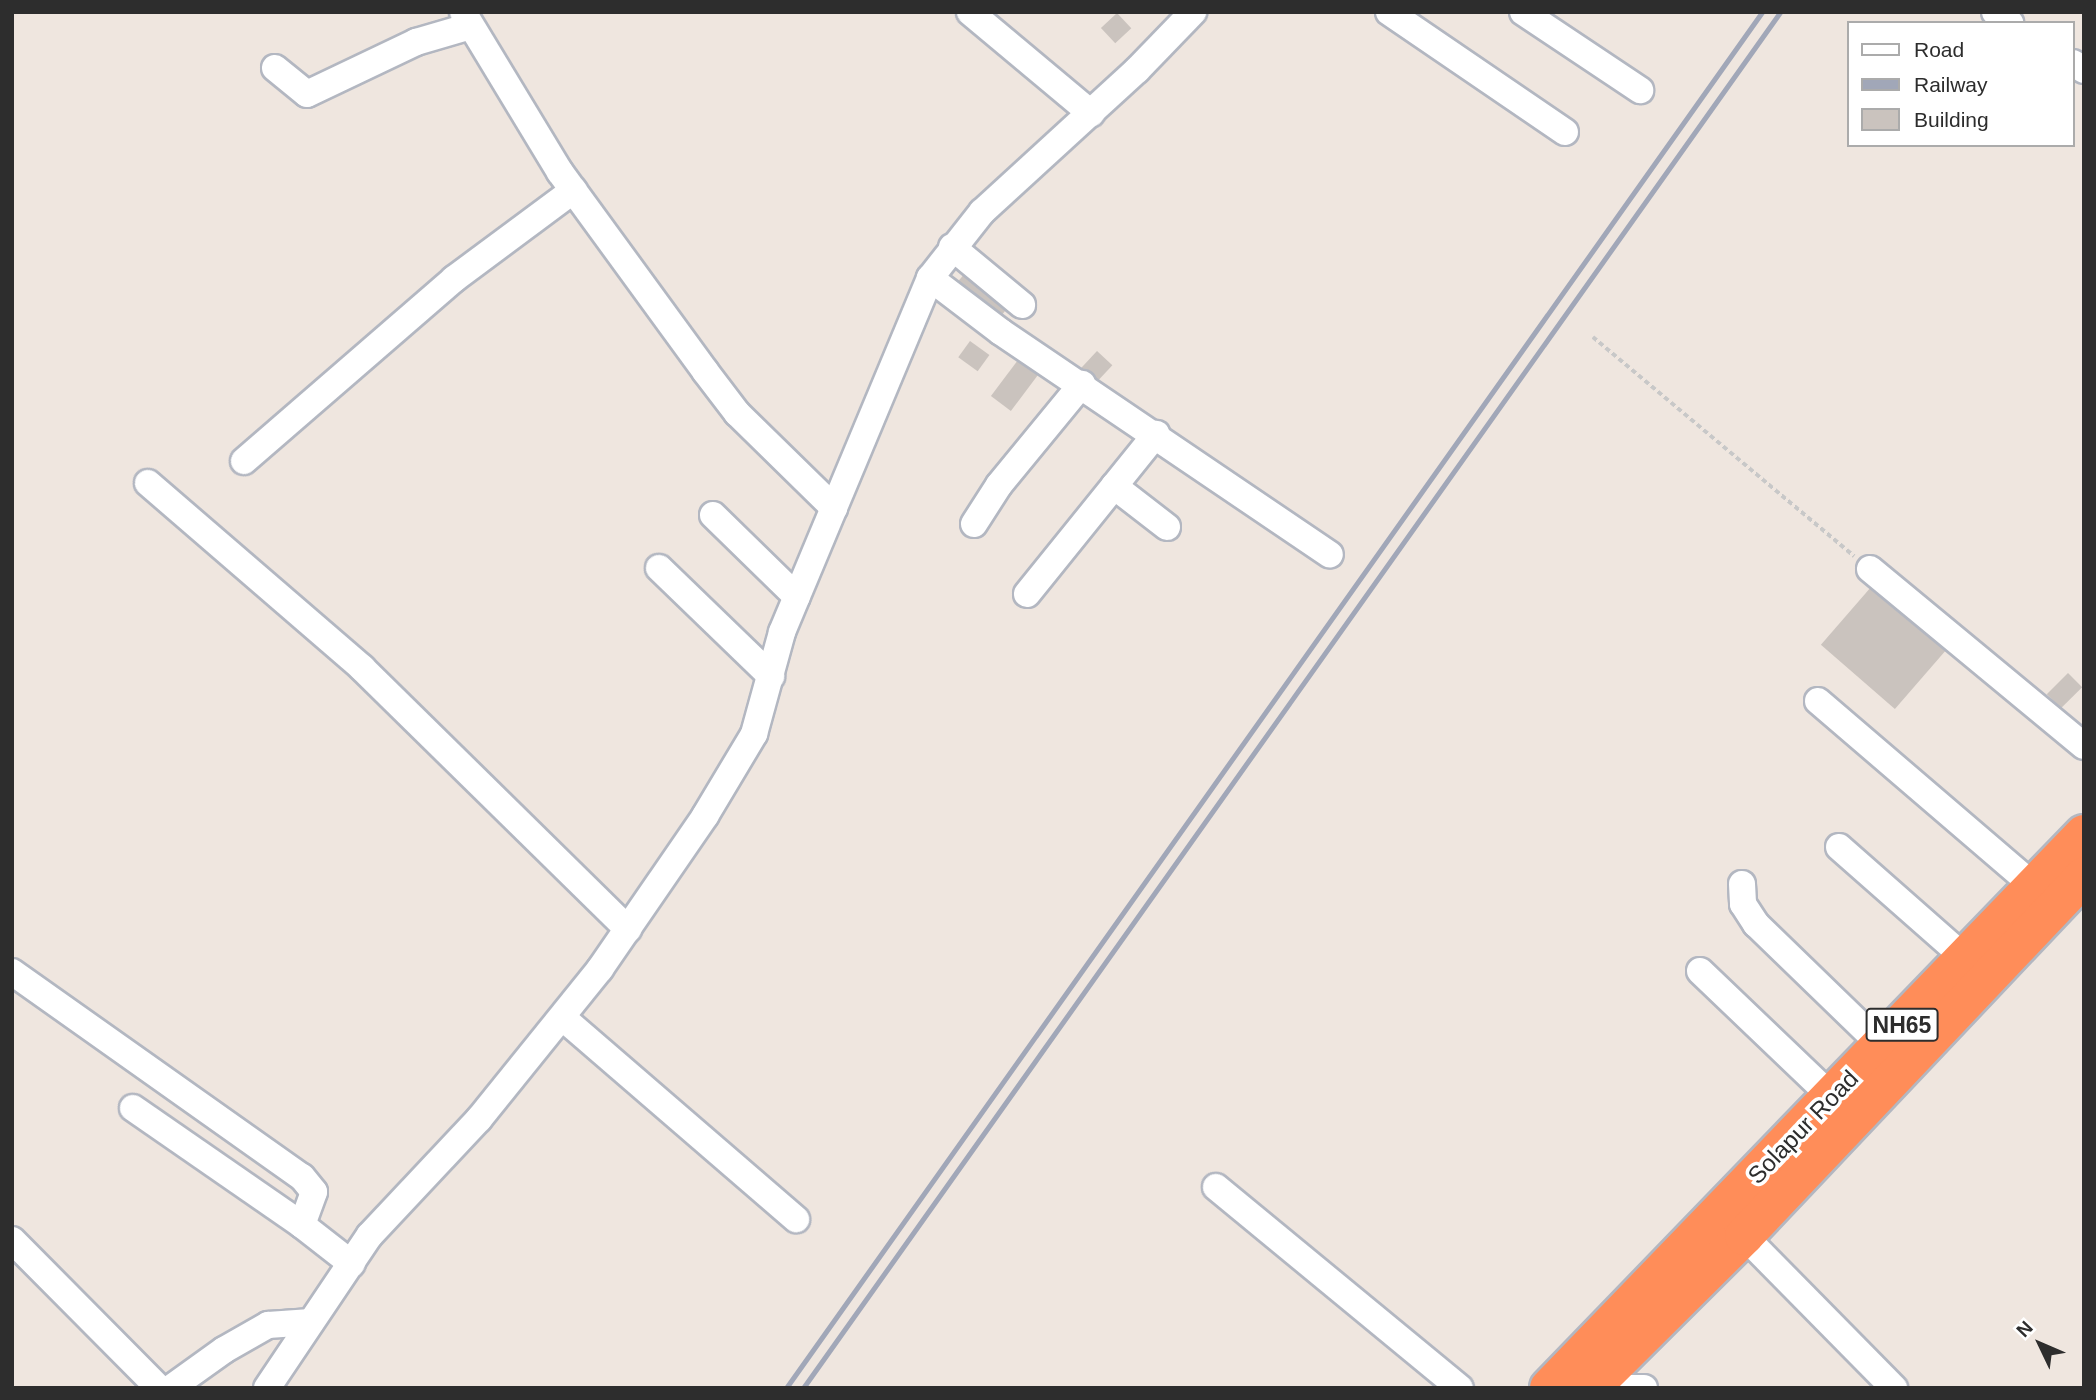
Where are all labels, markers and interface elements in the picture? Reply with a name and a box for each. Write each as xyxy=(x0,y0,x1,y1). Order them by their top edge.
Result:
legend xyxy=(1848,21,2075,147)
text: Road xyxy=(1914,38,1964,61)
text: Railway xyxy=(1914,73,1988,96)
text: Building xyxy=(1914,108,1989,131)
road number: NH65 xyxy=(1865,1006,1939,1044)
street label: Solapur Road xyxy=(1742,1064,1864,1190)
north arrow xyxy=(2005,1309,2075,1379)
text: N xyxy=(2012,1317,2037,1341)

